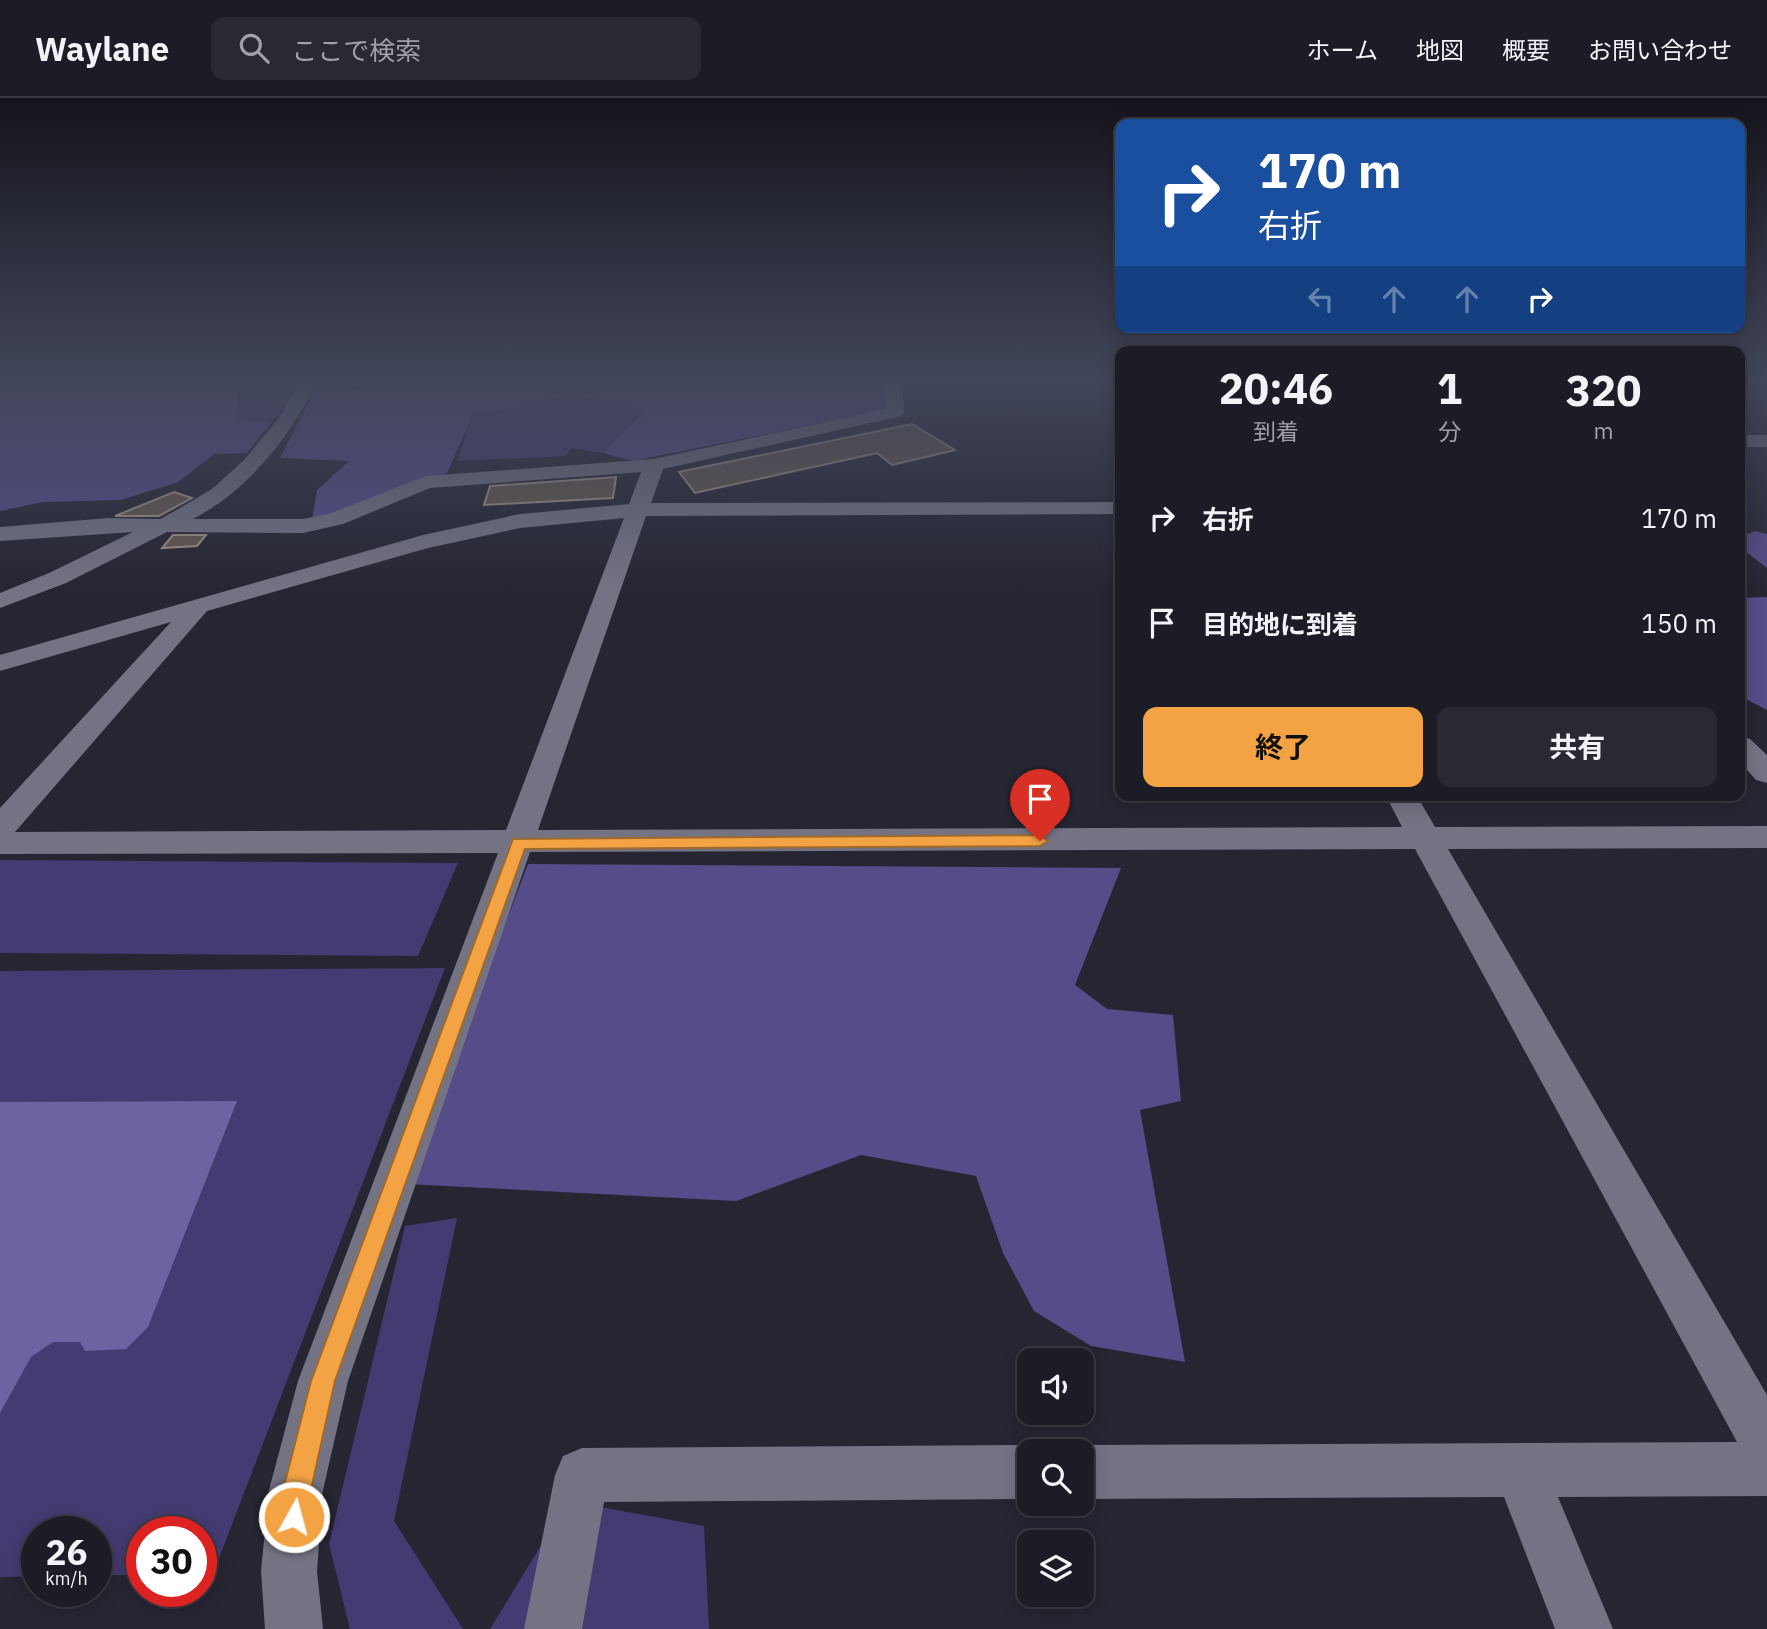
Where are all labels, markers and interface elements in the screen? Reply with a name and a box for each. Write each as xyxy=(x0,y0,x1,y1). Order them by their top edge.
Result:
search box xyxy=(211,17,701,80)
text: Waylane xyxy=(35,27,169,70)
icon: search xyxy=(235,29,273,67)
text: ここで検索 xyxy=(291,33,421,67)
text: ホーム xyxy=(1307,34,1378,66)
text: 地図 xyxy=(1416,34,1464,66)
text: 概要 xyxy=(1502,34,1550,66)
text: お問い合わせ xyxy=(1588,34,1732,66)
text: 170 m xyxy=(1258,138,1402,201)
icon: right xyxy=(1143,147,1234,238)
text: 右折 xyxy=(1258,204,1322,246)
icon: left xyxy=(1302,280,1340,318)
icon: ahead xyxy=(1375,280,1413,318)
icon: ahead xyxy=(1448,280,1486,318)
icon: right xyxy=(1521,280,1559,318)
text: 20:46 xyxy=(1219,361,1333,416)
text: 1 xyxy=(1437,361,1462,416)
text: 320 xyxy=(1566,363,1641,418)
text: m xyxy=(1594,415,1614,445)
text: 到着 xyxy=(1253,416,1299,446)
text: 分 xyxy=(1438,416,1461,446)
icon: right xyxy=(1143,499,1181,537)
text: 170 m xyxy=(1641,501,1717,535)
text: 右折 xyxy=(1202,502,1254,536)
icon: arrive xyxy=(1143,604,1181,642)
text: 150 m xyxy=(1641,606,1717,640)
text: 目的地に到着 xyxy=(1202,607,1358,641)
button: 終了 xyxy=(1143,707,1423,787)
button: 共有 xyxy=(1437,707,1717,787)
pin xyxy=(1010,769,1070,841)
icon: arrive xyxy=(1021,780,1059,818)
map controls xyxy=(1017,1348,1094,1607)
button: sound xyxy=(1017,1348,1094,1425)
button: search xyxy=(1017,1439,1094,1516)
position arrow xyxy=(257,1480,331,1554)
speed limit sign: 30 xyxy=(126,1516,217,1607)
text: 26 xyxy=(45,1529,88,1575)
button: layers xyxy=(1017,1530,1094,1607)
text: km/h xyxy=(45,1567,88,1590)

